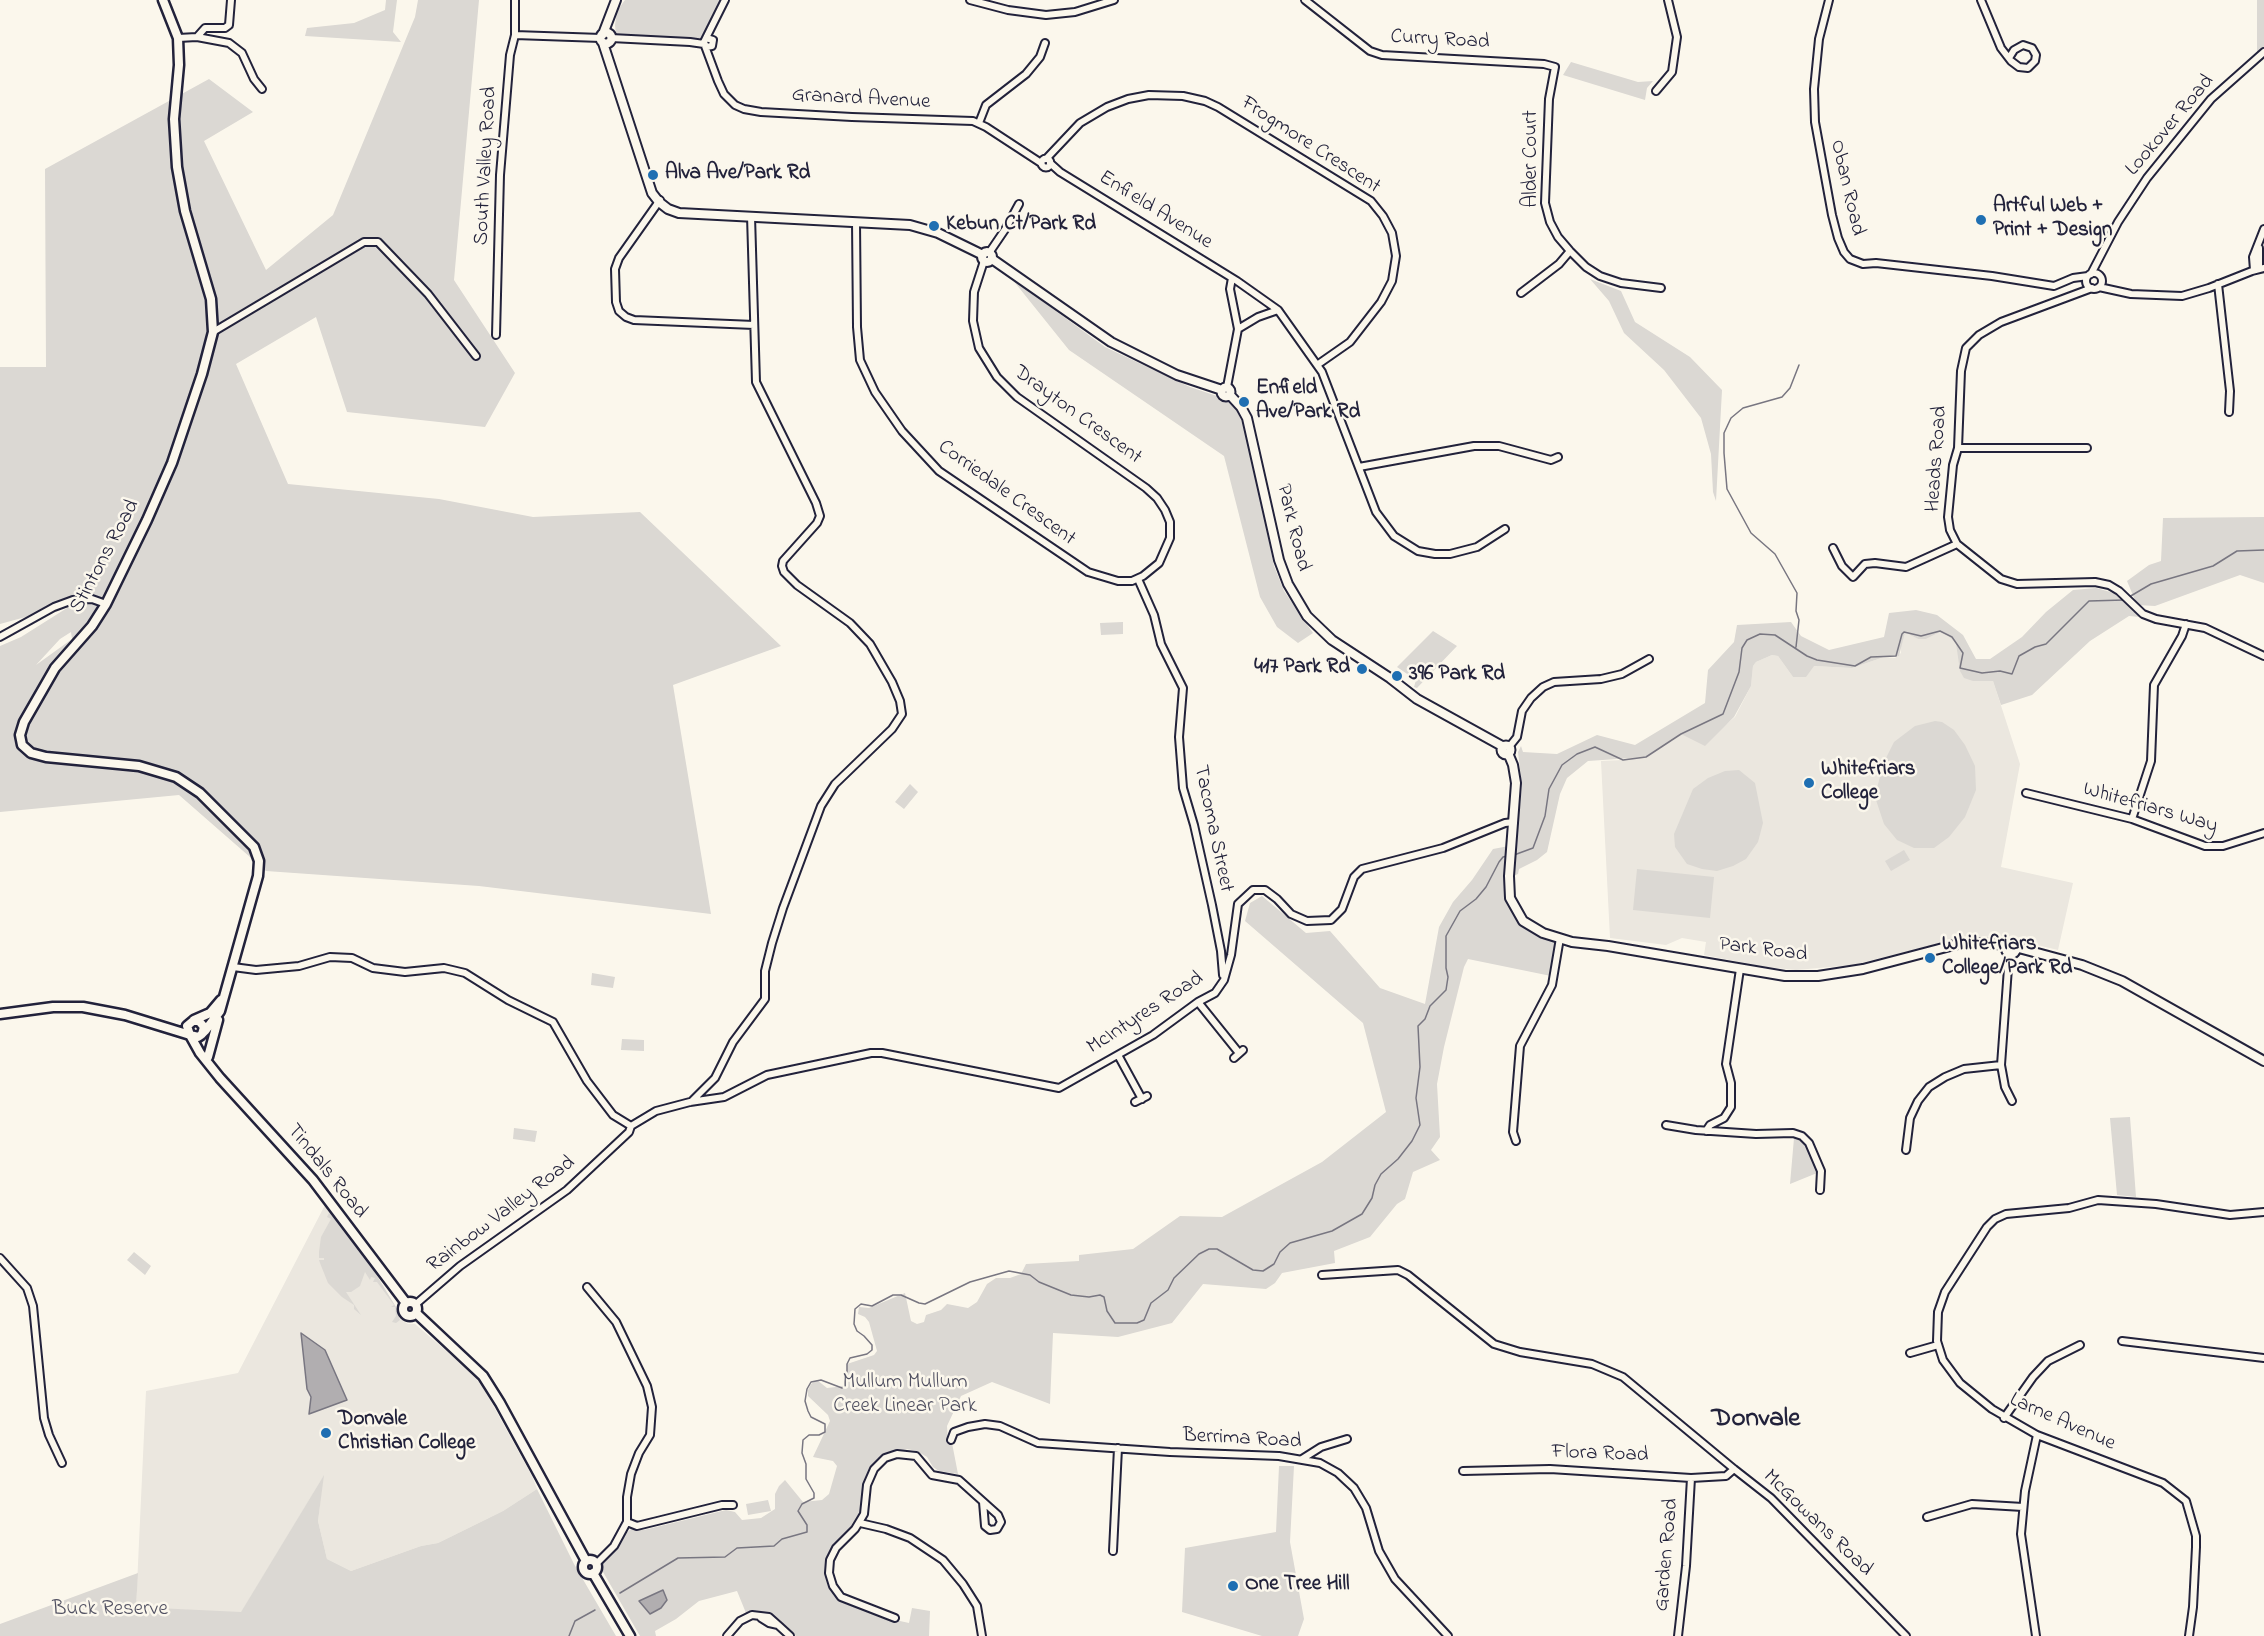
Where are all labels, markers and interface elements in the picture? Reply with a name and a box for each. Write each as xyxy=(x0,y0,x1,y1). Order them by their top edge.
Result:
street label: Curry Road xyxy=(1390,26,1490,56)
street label: Lookover Road xyxy=(2121,70,2221,182)
street label: Granard Avenue xyxy=(791,84,931,116)
street label: South Valley Road xyxy=(470,86,504,246)
street label: Frogmore Crescent xyxy=(1235,91,1385,201)
street label: Alder Court xyxy=(1520,110,1546,208)
street label: Oban Road xyxy=(1823,138,1869,238)
place label: Alva Ave/Park Rd xyxy=(665,162,810,188)
street label: Enfield Avenue xyxy=(1093,166,1217,256)
marker: Alva Ave/Park Rd xyxy=(646,168,660,182)
place label: Artful Web + Print + Design xyxy=(1993,195,2112,245)
place label: Kebun Ct/Park Rd xyxy=(946,213,1096,239)
marker: Artful Web + Print + Design xyxy=(1974,213,1988,227)
marker: Kebun Ct/Park Rd xyxy=(927,219,941,233)
street label: Drayton Crescent xyxy=(1008,361,1146,471)
place label: Enfield Ave/Park Rd xyxy=(1256,377,1360,427)
marker: Enfield Ave/Park Rd xyxy=(1237,395,1251,409)
street label: Heads Road xyxy=(1922,405,1954,513)
street label: Corriedale Crescent xyxy=(932,436,1080,552)
street label: Park Road xyxy=(1269,482,1315,574)
street label: Stintons Road xyxy=(66,496,146,618)
place label: 417 Park Rd xyxy=(1254,656,1350,682)
marker: 417 Park Rd xyxy=(1355,662,1369,676)
place label: 396 Park Rd xyxy=(1409,663,1505,689)
marker: 396 Park Rd xyxy=(1390,669,1404,683)
place label: Whitefriars College xyxy=(1821,758,1915,808)
street label: Tacoma Street xyxy=(1186,763,1238,895)
marker: Whitefriars College xyxy=(1802,776,1816,790)
street label: Whitefriars Way xyxy=(2080,778,2220,840)
street label: Park Road xyxy=(1717,933,1809,969)
place label: Whitefriars College/Park Rd xyxy=(1942,933,2072,983)
marker: Whitefriars College/Park Rd xyxy=(1923,951,1937,965)
street label: McIntyres Road xyxy=(1083,967,1209,1061)
street label: Tindals Road xyxy=(280,1120,372,1224)
street label: Rainbow Valley Road xyxy=(423,1151,581,1279)
park label: Mullum Mullum Creek Linear Park xyxy=(833,1371,977,1421)
street label: Larne Avenue xyxy=(2005,1388,2119,1458)
district label: Donvale xyxy=(1712,1405,1800,1437)
place label: Donvale Christian College xyxy=(338,1408,475,1458)
street label: Berrima Road xyxy=(1182,1424,1302,1456)
marker: Donvale Christian College xyxy=(319,1426,333,1440)
street label: Flora Road xyxy=(1551,1441,1649,1469)
street label: McGowans Road xyxy=(1757,1465,1877,1583)
street label: Garden Road xyxy=(1651,1497,1685,1613)
place label: One Tree Hill xyxy=(1245,1573,1349,1599)
marker: One Tree Hill xyxy=(1226,1579,1240,1593)
park label: Buck Reserve xyxy=(52,1598,168,1624)

